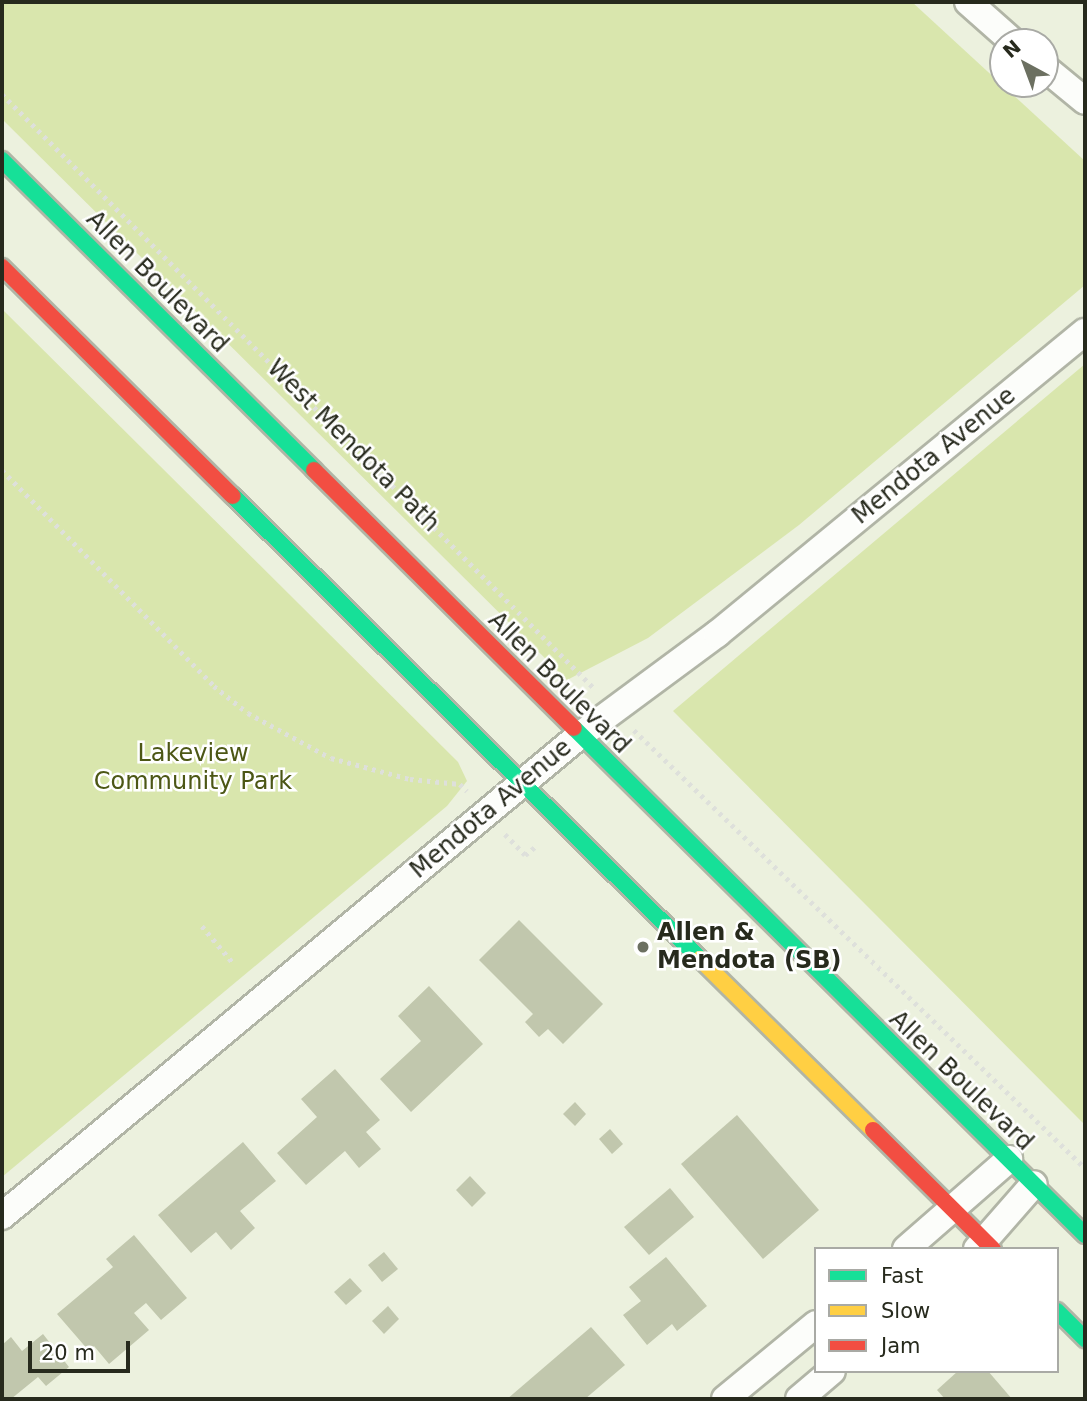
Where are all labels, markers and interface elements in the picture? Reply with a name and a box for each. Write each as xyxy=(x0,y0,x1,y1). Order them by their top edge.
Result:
north arrow xyxy=(989,28,1059,98)
text: N xyxy=(998,35,1025,62)
street label: Allen Boulevard xyxy=(80,205,234,359)
street label: West Mendota Path xyxy=(261,354,445,538)
street label: Mendota Avenue xyxy=(847,381,1021,531)
street label: Allen Boulevard xyxy=(482,606,636,760)
street label: Mendota Avenue xyxy=(405,733,577,885)
park label: Lakeview Community Park xyxy=(94,740,292,796)
place label: Allen & Mendota (SB) xyxy=(657,919,841,975)
marker: Allen & Mendota (SB) xyxy=(635,939,651,955)
street label: Allen Boulevard xyxy=(883,1005,1039,1157)
legend xyxy=(814,1247,1059,1373)
text: Fast xyxy=(881,1264,923,1288)
text: Slow xyxy=(881,1299,930,1323)
scale bar xyxy=(32,1328,133,1372)
text: Jam xyxy=(881,1334,921,1358)
text: 20 m xyxy=(41,1341,95,1365)

